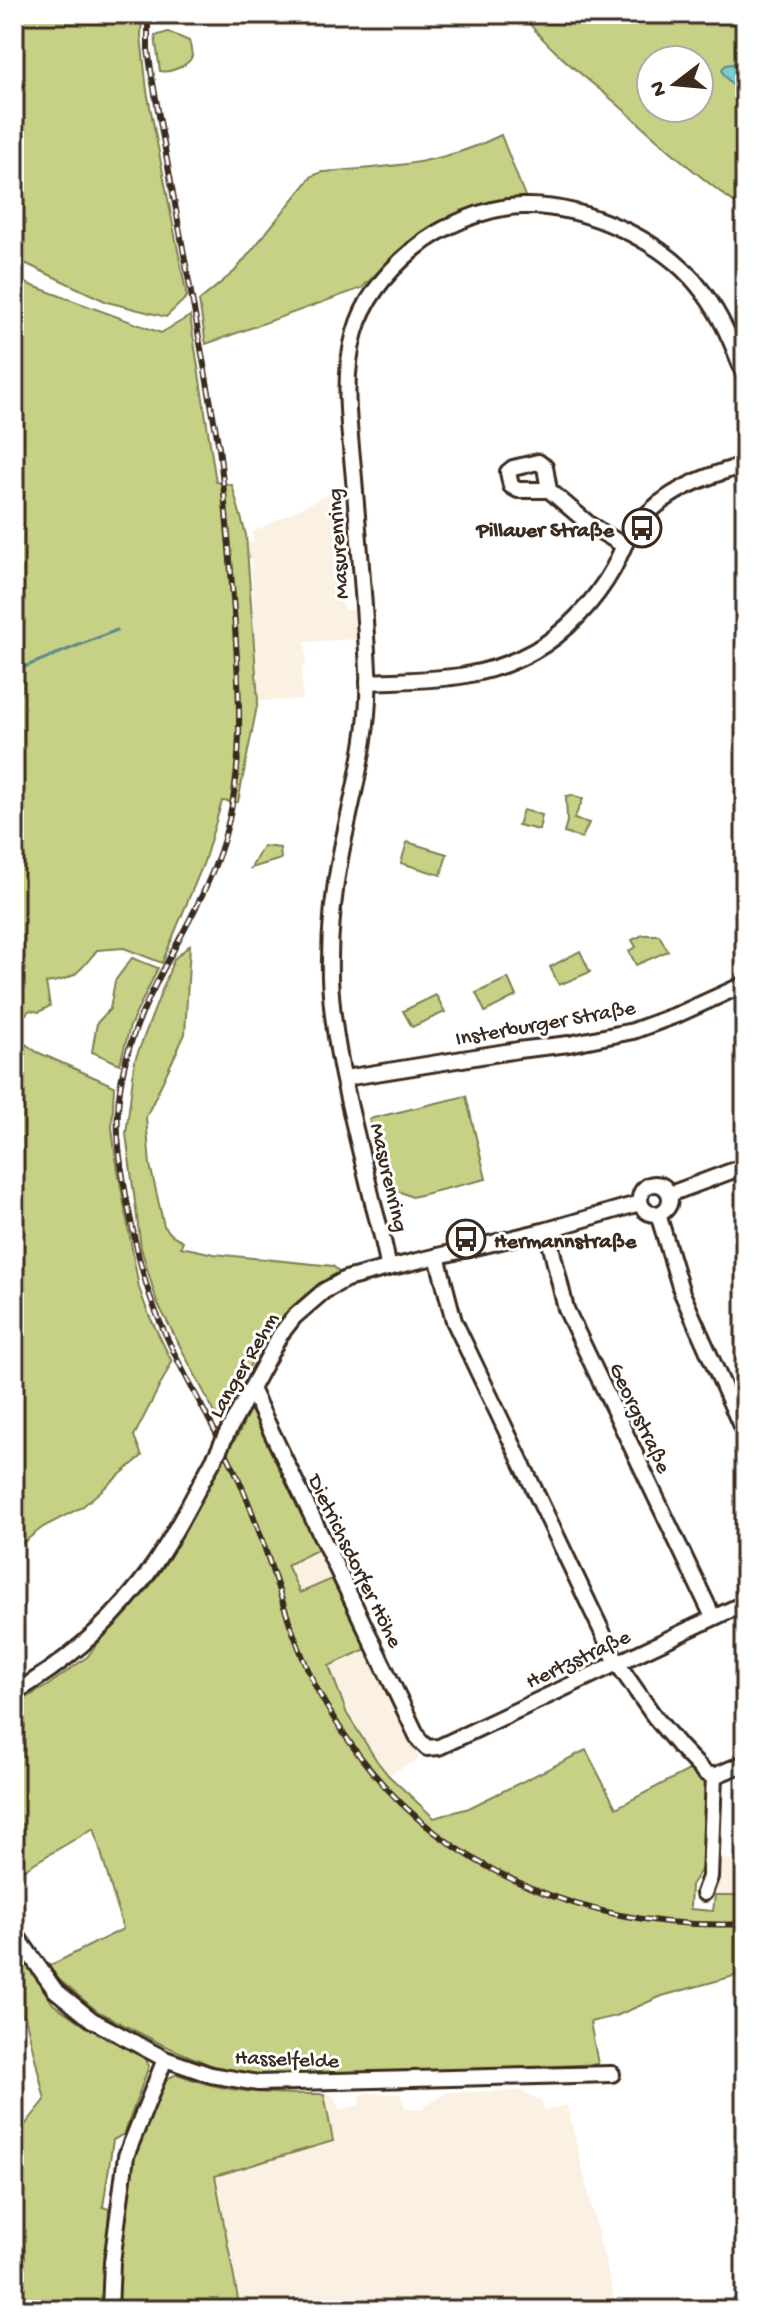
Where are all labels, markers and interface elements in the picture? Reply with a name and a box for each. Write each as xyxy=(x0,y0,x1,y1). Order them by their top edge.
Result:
north arrow xyxy=(635,44,715,124)
text: N xyxy=(645,78,674,99)
street label: Masurenring xyxy=(323,487,357,600)
bus stop icon: Pillauer Straße xyxy=(621,507,663,549)
place label: Pillauer Straße xyxy=(476,519,615,545)
street label: Insterburger Straße xyxy=(454,996,638,1054)
street label: Masurenring xyxy=(362,1121,412,1235)
bus stop icon: Hermannstraße xyxy=(445,1218,487,1260)
place label: Hermannstraße xyxy=(494,1230,637,1256)
street label: Langer Rehm xyxy=(205,1308,286,1424)
street label: Georgstraße xyxy=(601,1359,676,1479)
street label: Dietrichsdorfer Höhe xyxy=(299,1469,407,1653)
street label: Hertzstraße xyxy=(522,1625,636,1696)
street label: Hasselfelde xyxy=(234,2046,340,2076)

